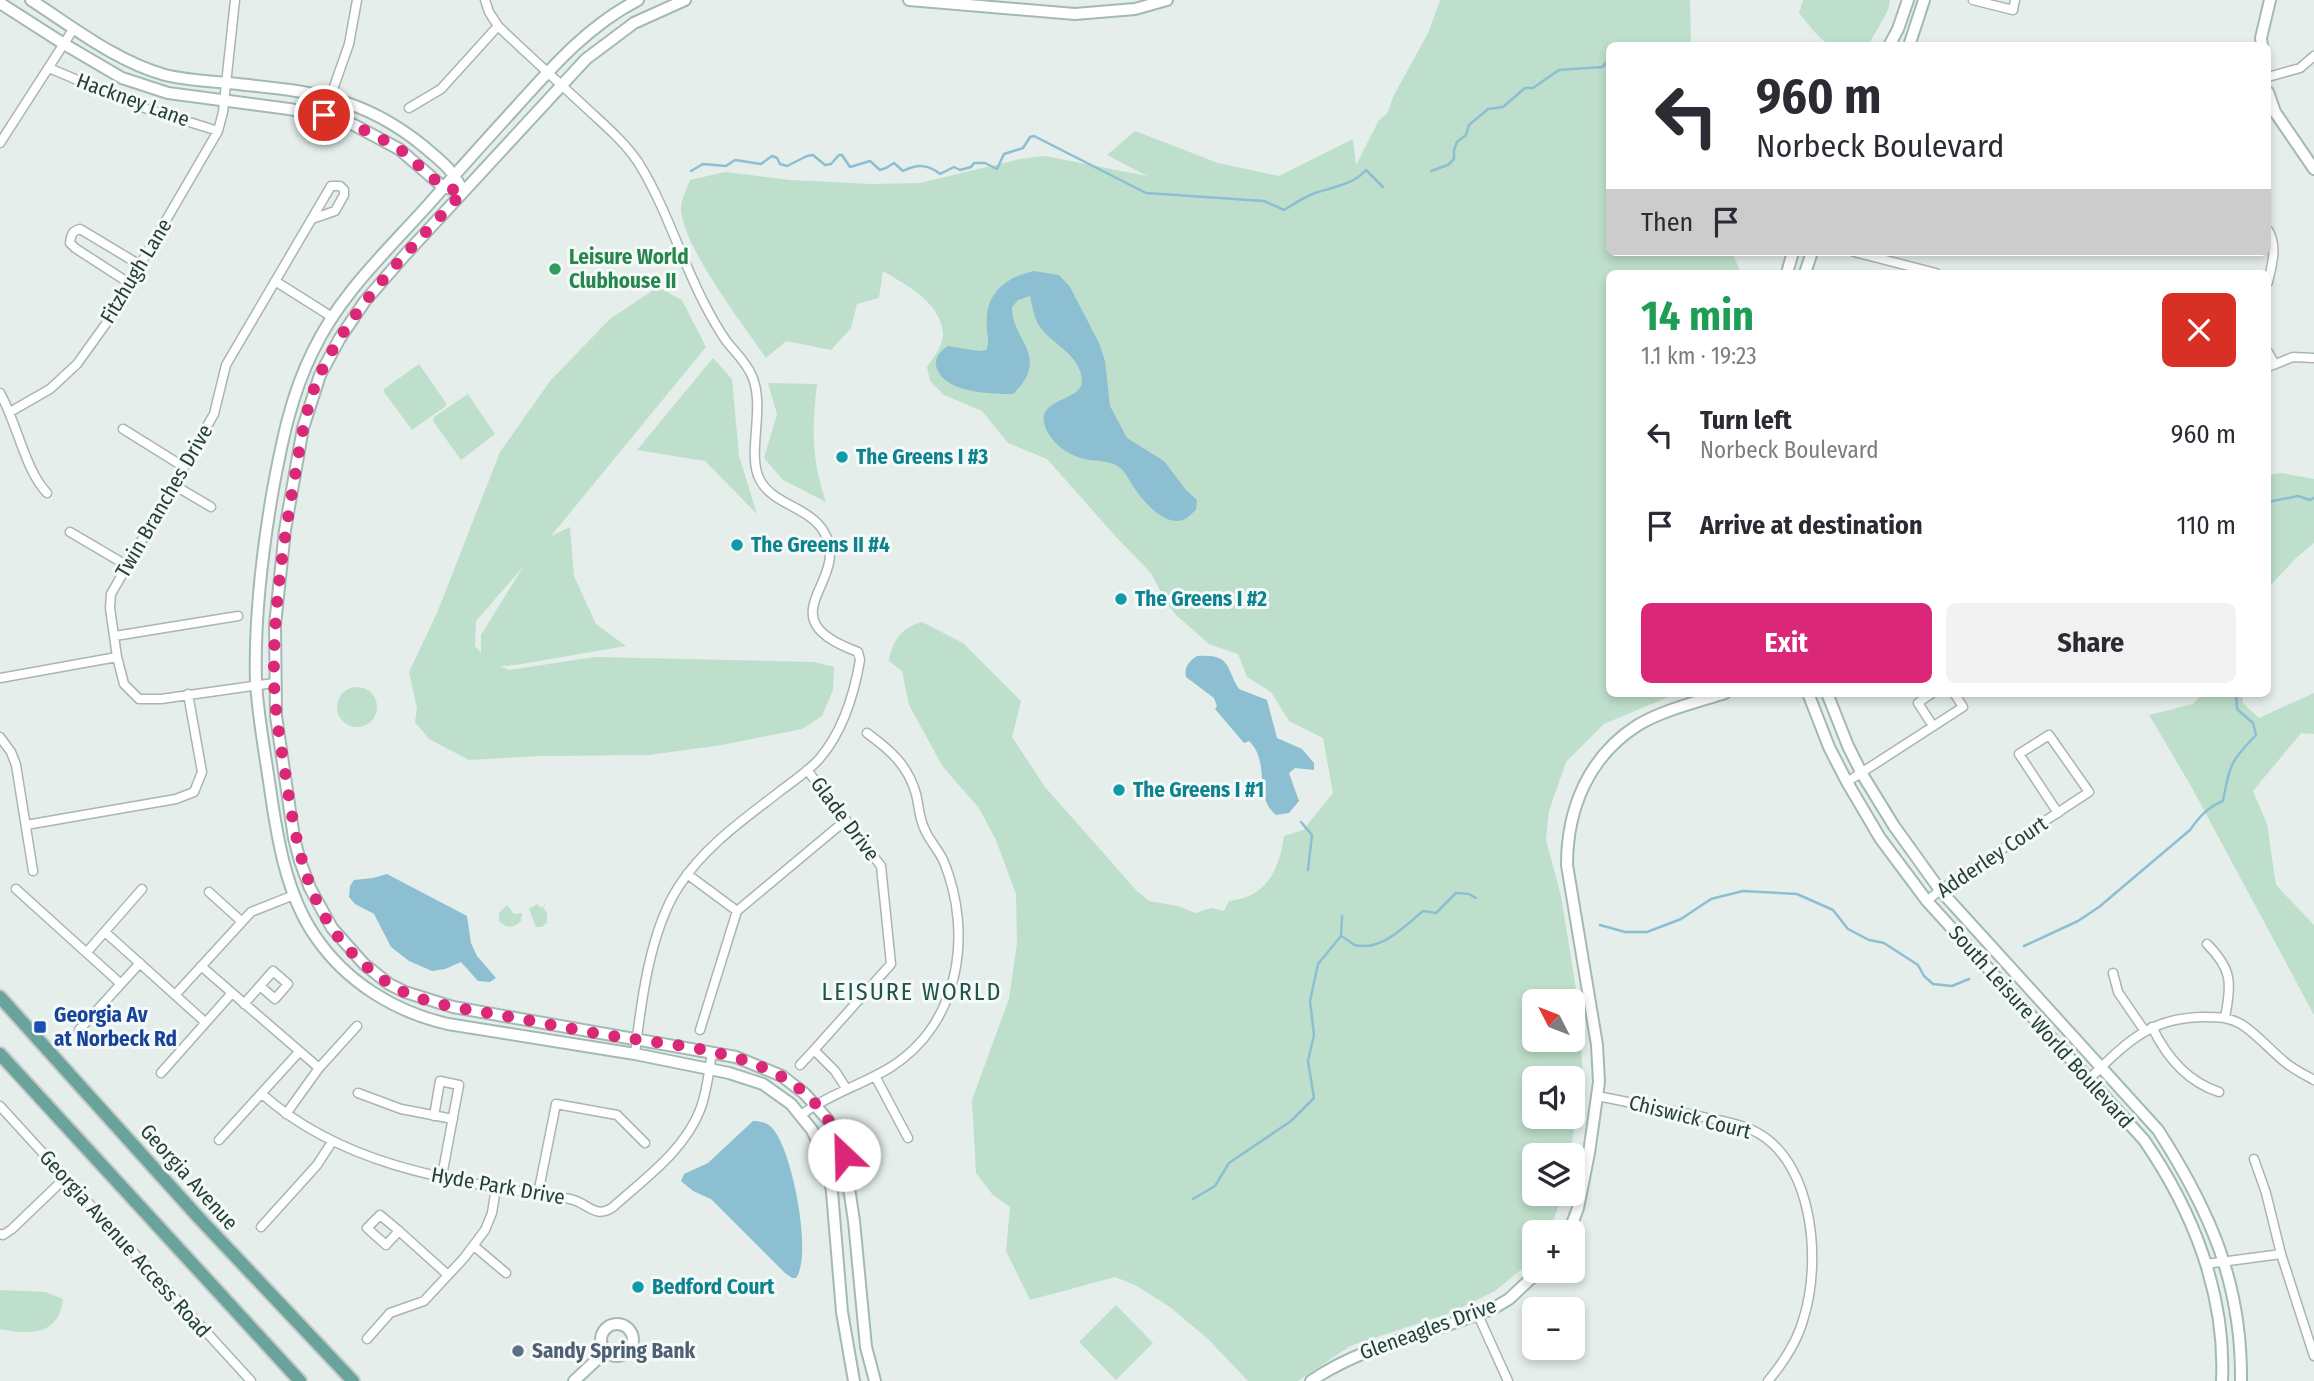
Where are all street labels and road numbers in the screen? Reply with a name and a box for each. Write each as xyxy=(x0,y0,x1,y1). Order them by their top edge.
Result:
street label: Hackney Lane xyxy=(73,68,193,132)
street label: Fitzhugh Lane xyxy=(95,214,177,328)
street label: Twin Branches Drive xyxy=(110,420,218,582)
street label: Glade Drive xyxy=(805,772,885,866)
street label: Adderley Court xyxy=(1932,810,2052,904)
street label: South Leisure World Boulevard xyxy=(1943,920,2139,1134)
street label: Chiswick Court xyxy=(1626,1089,1754,1145)
street label: Georgia Avenue xyxy=(135,1119,243,1235)
street label: Georgia Avenue Access Road xyxy=(34,1145,216,1343)
street label: Hyde Park Drive xyxy=(429,1161,567,1211)
street label: Gleneagles Drive xyxy=(1356,1292,1500,1366)

